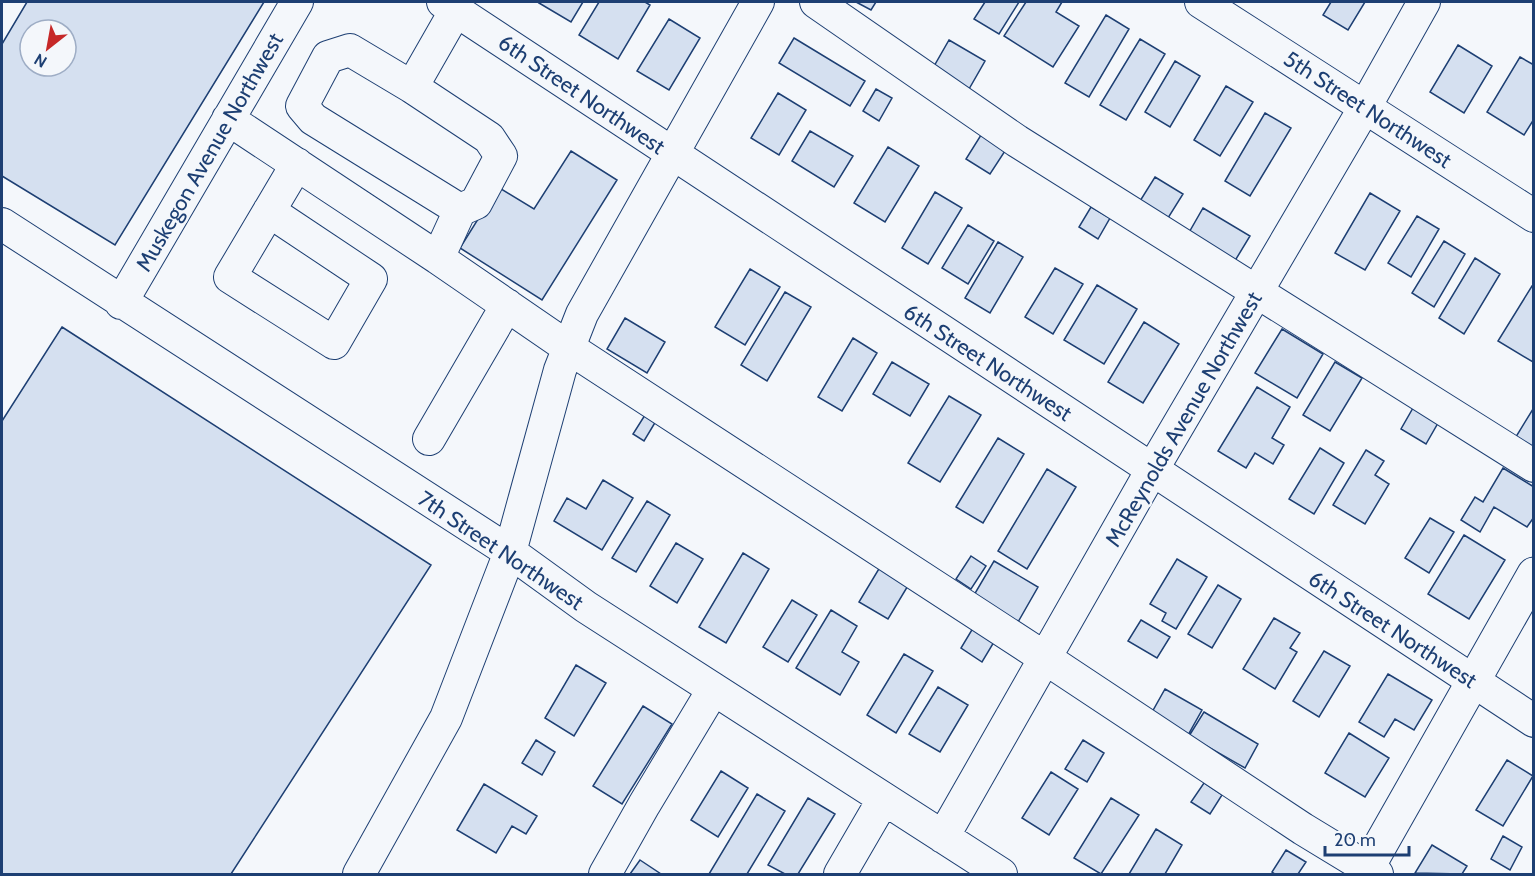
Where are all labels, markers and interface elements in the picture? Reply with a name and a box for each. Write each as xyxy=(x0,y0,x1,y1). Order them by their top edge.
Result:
north arrow xyxy=(18,18,78,78)
street label: Muskegon Avenue Northwest xyxy=(130,28,289,276)
street label: 6th Street Northwest xyxy=(493,29,671,161)
street label: 5th Street Northwest xyxy=(1279,45,1457,174)
text: N xyxy=(31,49,50,71)
street label: McReynolds Avenue Northwest xyxy=(1099,286,1268,552)
street label: 6th Street Northwest xyxy=(898,298,1077,427)
street label: 7th Street Northwest xyxy=(413,485,589,616)
street label: 6th Street Northwest xyxy=(1303,565,1482,694)
scale bar xyxy=(1325,819,1409,857)
text: 20 m xyxy=(1334,829,1376,851)

